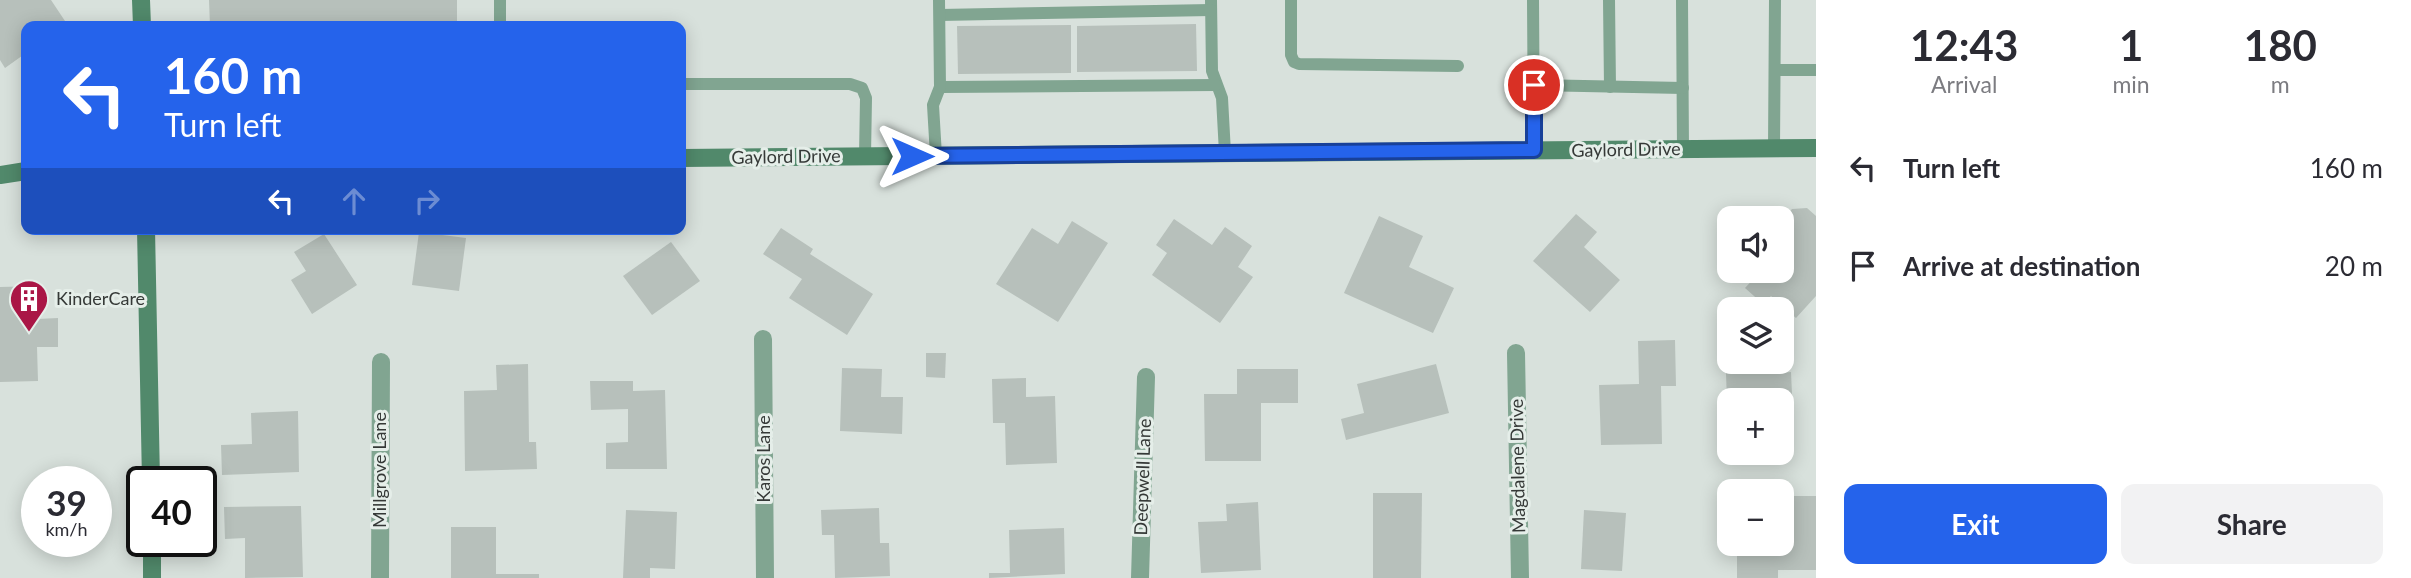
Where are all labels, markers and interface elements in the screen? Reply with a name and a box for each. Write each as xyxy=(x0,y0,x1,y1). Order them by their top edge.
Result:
text: 12:43 xyxy=(1910,20,2018,70)
text: 1 xyxy=(2119,20,2143,70)
text: 180 xyxy=(2244,20,2317,70)
text: 160 m xyxy=(164,46,302,104)
icon: left xyxy=(49,49,140,140)
pin xyxy=(1504,55,1564,115)
icon: arrive xyxy=(1515,66,1553,104)
text: Arrival xyxy=(1931,70,1997,98)
text: min xyxy=(2112,70,2150,98)
text: m xyxy=(2271,70,2290,98)
text: Turn left xyxy=(164,105,281,144)
position arrow xyxy=(875,119,949,193)
street label: Gaylord Drive xyxy=(1571,137,1681,161)
street label: Gaylord Drive xyxy=(731,144,841,168)
icon: left xyxy=(1844,149,1882,187)
text: Turn left xyxy=(1903,152,2000,184)
text: 160 m xyxy=(2310,152,2383,184)
icon: left xyxy=(262,182,300,220)
icon: ahead xyxy=(335,182,373,220)
icon: right xyxy=(408,182,446,220)
map controls xyxy=(1717,206,1794,556)
button: sound xyxy=(1717,206,1794,283)
icon: arrive xyxy=(1844,247,1882,285)
text: Arrive at destination xyxy=(1903,250,2140,282)
text: 20 m xyxy=(2325,250,2383,282)
building icon: KinderCare xyxy=(8,278,50,333)
place label: KinderCare xyxy=(56,287,145,309)
button: layers xyxy=(1717,297,1794,374)
button: + xyxy=(1717,388,1794,465)
street label: Magdalene Drive xyxy=(1505,399,1529,533)
street label: Millgrove Lane xyxy=(368,412,390,528)
street label: Karos Lane xyxy=(752,415,774,503)
street label: Deepwell Lane xyxy=(1129,418,1155,536)
speed limit sign: 40 xyxy=(126,466,217,557)
button: − xyxy=(1717,479,1794,556)
text: 39 xyxy=(46,481,87,523)
button: Exit xyxy=(1844,484,2107,564)
button: Share xyxy=(2121,484,2383,564)
text: km/h xyxy=(45,518,88,540)

